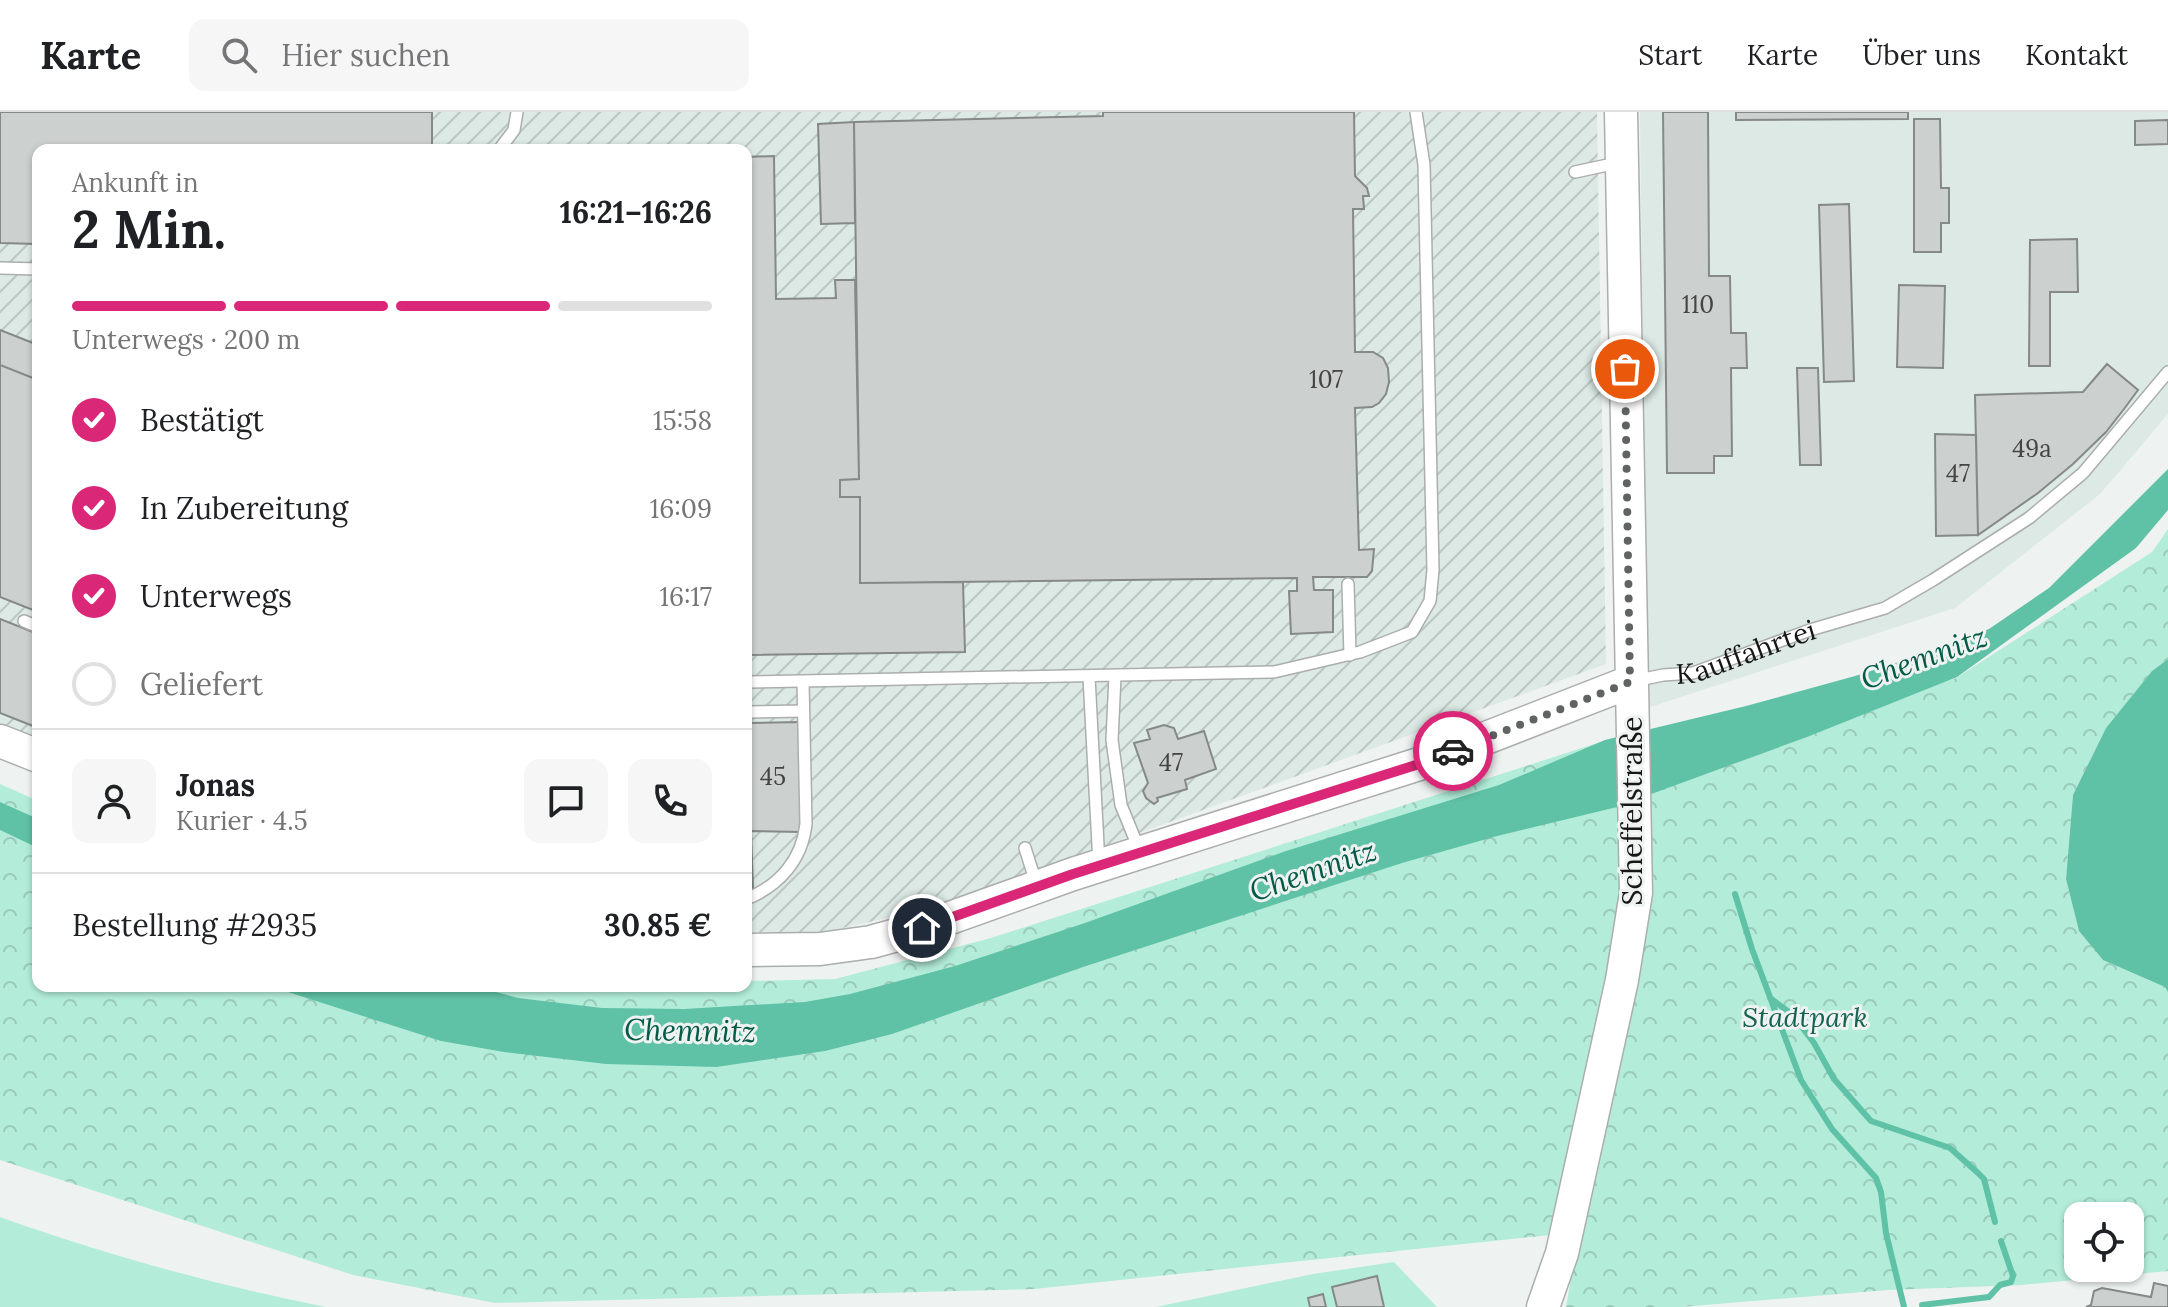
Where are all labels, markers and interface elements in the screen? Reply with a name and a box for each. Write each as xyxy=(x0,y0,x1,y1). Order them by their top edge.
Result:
search box xyxy=(189,19,749,91)
text: Karte xyxy=(40,31,141,79)
icon: search xyxy=(217,33,261,77)
text: Hier suchen xyxy=(281,36,450,74)
text: Start xyxy=(1638,37,1702,73)
text: Karte xyxy=(1746,37,1818,73)
text: Über uns xyxy=(1862,37,1981,73)
text: Kontakt xyxy=(2025,37,2128,73)
text: Ankunft in xyxy=(72,166,198,199)
text: 16:21–16:26 xyxy=(560,193,712,231)
text: 2 Min. xyxy=(72,196,226,262)
house number: 110 xyxy=(1682,289,1714,320)
text: Unterwegs · 200 m xyxy=(72,323,300,356)
pin xyxy=(1591,335,1659,403)
icon: bag xyxy=(1603,347,1647,391)
house number: 107 xyxy=(1309,364,1343,395)
icon: check xyxy=(72,398,116,442)
text: Bestätigt xyxy=(140,401,264,439)
text: 15:58 xyxy=(653,404,712,437)
house number: 49a xyxy=(2012,433,2052,464)
house number: 47 xyxy=(1946,458,1970,489)
icon: check xyxy=(72,486,116,530)
text: In Zubereitung xyxy=(140,489,348,527)
text: 16:09 xyxy=(650,492,712,525)
icon: check xyxy=(72,574,116,618)
text: Unterwegs xyxy=(140,577,292,615)
text: 16:17 xyxy=(660,580,712,613)
street label: Kauffahrtei xyxy=(1675,611,1820,692)
water label: Chemnitz xyxy=(1855,617,1992,697)
text: Geliefert xyxy=(140,665,263,703)
courier xyxy=(1413,711,1493,791)
street label: Scheffelstraße xyxy=(1614,716,1650,906)
icon: car xyxy=(1431,729,1475,773)
house number: 47 xyxy=(1159,747,1183,778)
button: person xyxy=(72,759,156,843)
button: chat xyxy=(524,759,608,843)
button: phone xyxy=(628,759,712,843)
house number: 45 xyxy=(760,761,786,792)
text: Jonas xyxy=(176,766,255,804)
text: Kurier · 4.5 xyxy=(176,804,308,837)
water label: Chemnitz xyxy=(1244,831,1381,909)
pin xyxy=(888,894,956,962)
text: Bestellung #2935 xyxy=(72,906,317,944)
text: 30.85 € xyxy=(604,906,712,944)
icon: home xyxy=(900,906,944,950)
park label: Stadtpark xyxy=(1742,999,1868,1035)
water label: Chemnitz xyxy=(624,1010,756,1050)
map controls xyxy=(2064,1202,2144,1282)
button: locate xyxy=(2064,1202,2144,1282)

